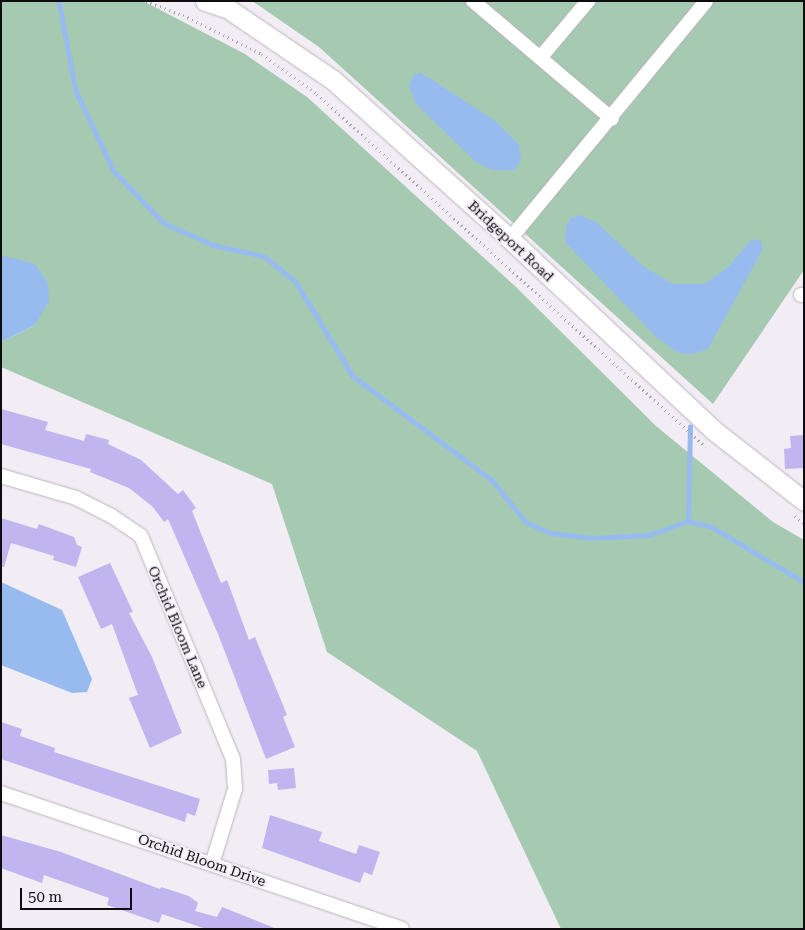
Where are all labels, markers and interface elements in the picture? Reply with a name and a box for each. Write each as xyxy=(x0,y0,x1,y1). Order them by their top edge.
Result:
street label: Bridgeport Road xyxy=(465,197,557,285)
street label: Orchid Bloom Lane xyxy=(145,563,211,691)
street label: Orchid Bloom Drive xyxy=(136,830,268,890)
scale bar xyxy=(22,878,135,910)
text: 50 m xyxy=(28,888,62,906)

